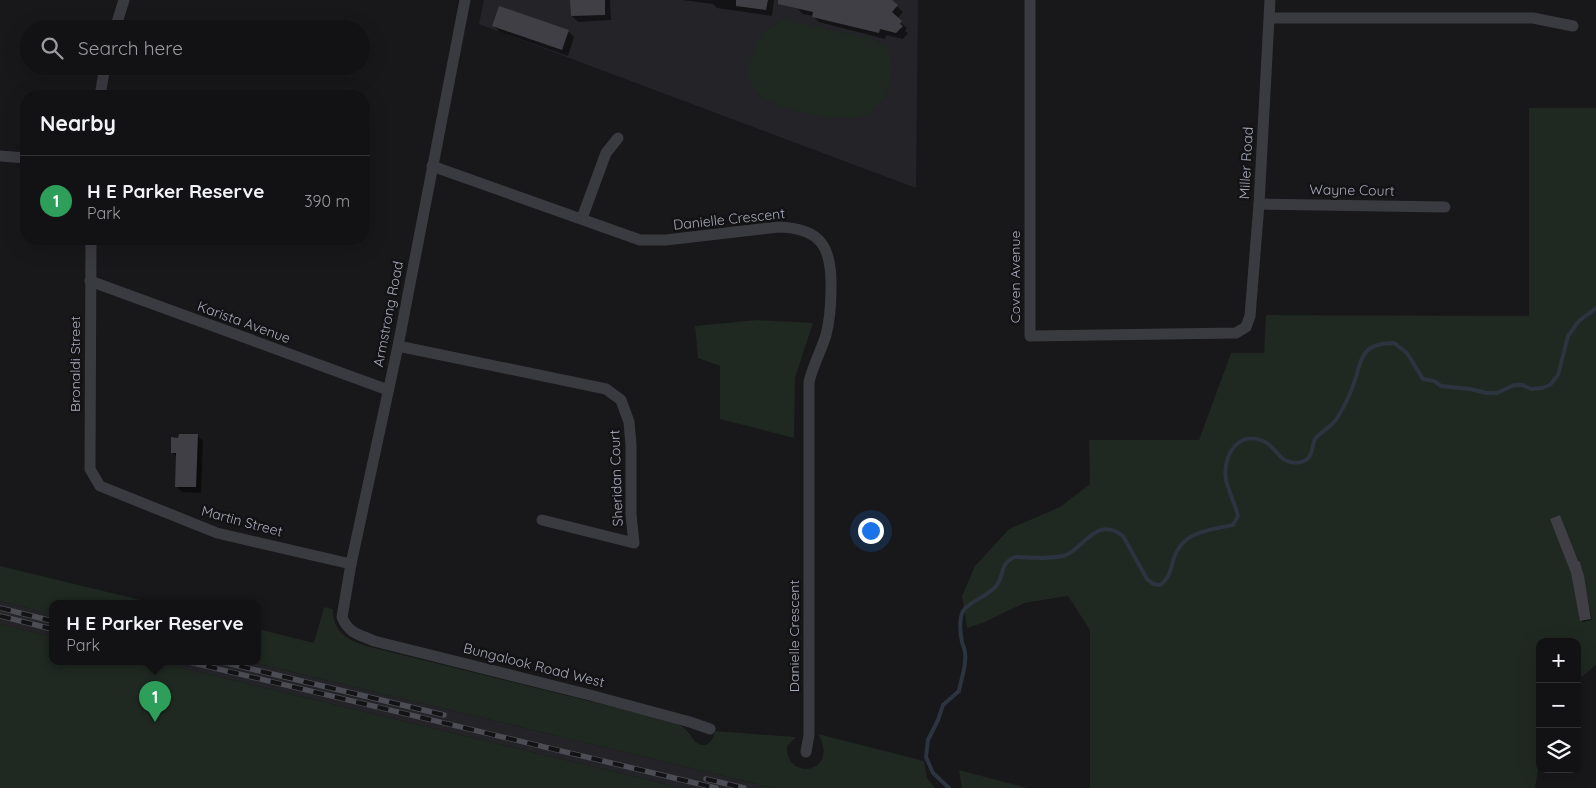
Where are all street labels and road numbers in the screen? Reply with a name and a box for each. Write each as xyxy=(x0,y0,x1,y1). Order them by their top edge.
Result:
street label: Miller Road xyxy=(1235,126,1257,200)
street label: Wayne Court xyxy=(1309,180,1395,200)
street label: Danielle Crescent xyxy=(672,204,786,234)
street label: Coven Avenue xyxy=(1006,231,1024,323)
street label: Armstrong Road xyxy=(369,260,407,368)
street label: Karista Avenue xyxy=(195,297,293,347)
street label: Bronaldi Street xyxy=(66,316,84,412)
street label: Sheridan Court xyxy=(605,429,627,527)
street label: Martin Street xyxy=(199,502,285,541)
street label: Danielle Crescent xyxy=(785,580,803,692)
street label: Bungalook Road West xyxy=(462,639,607,691)

